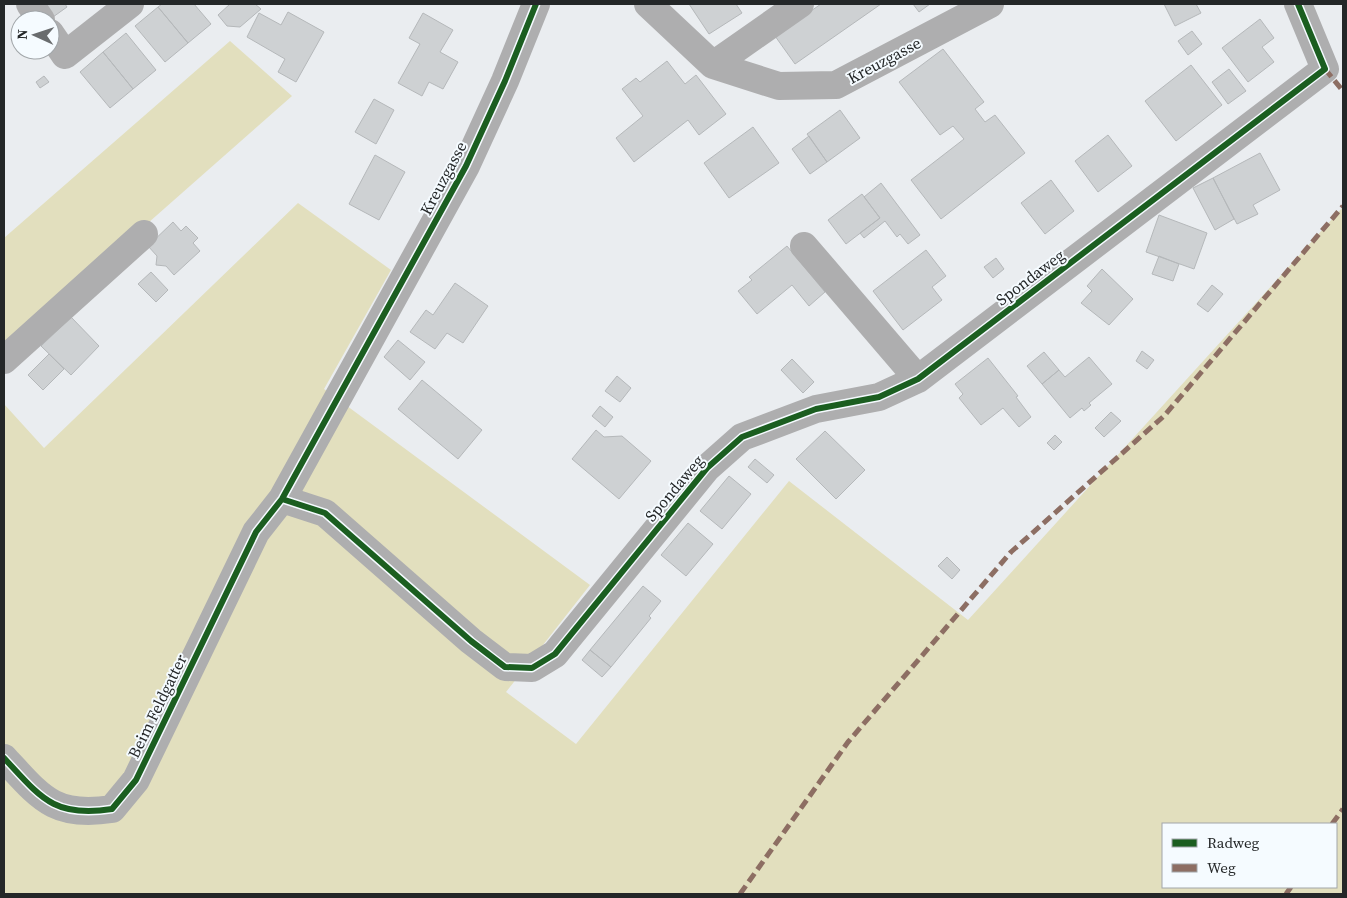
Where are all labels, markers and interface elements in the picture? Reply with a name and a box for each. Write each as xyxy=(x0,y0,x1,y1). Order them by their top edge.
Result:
north arrow xyxy=(10,10,60,60)
text: N xyxy=(12,29,32,40)
street label: Kreuzgasse xyxy=(843,31,925,89)
street label: Kreuzgasse xyxy=(414,137,472,219)
street label: Spondaweg xyxy=(991,244,1069,310)
street label: Spondaweg xyxy=(640,450,708,526)
street label: Beim Feldgatter xyxy=(122,650,192,762)
legend xyxy=(1162,823,1337,888)
text: Radweg xyxy=(1207,832,1260,853)
text: Weg xyxy=(1207,857,1236,878)

